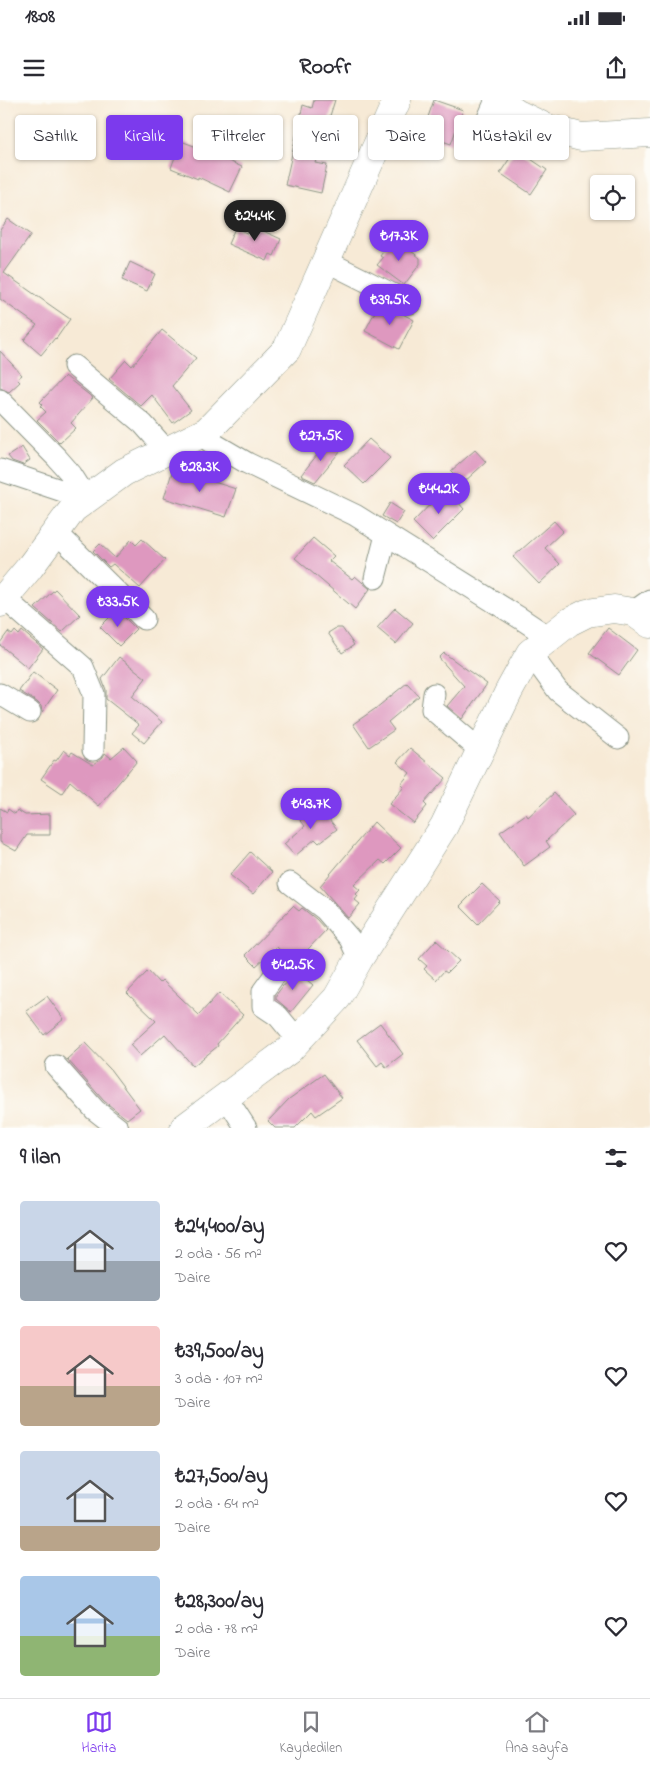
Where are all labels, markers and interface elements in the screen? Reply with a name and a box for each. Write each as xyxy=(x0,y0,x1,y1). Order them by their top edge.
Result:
text: 18:08 xyxy=(25,4,55,31)
text: Roofr xyxy=(299,52,351,84)
icon: menu xyxy=(20,54,48,82)
icon: share xyxy=(602,54,630,82)
chip: Satılık xyxy=(15,115,96,160)
chip: Kiralık xyxy=(106,115,183,160)
chip: Filtreler xyxy=(193,115,283,160)
chip: Yeni xyxy=(293,115,358,160)
chip: Daire xyxy=(368,115,444,160)
chip: Müstakil ev xyxy=(454,115,569,160)
map controls xyxy=(590,175,635,220)
button: locate xyxy=(590,175,635,220)
pin: ₺24.4K xyxy=(214,200,296,242)
text: ₺24.4K xyxy=(235,204,275,228)
pin: ₺17.3K xyxy=(358,220,440,262)
text: ₺17.3K xyxy=(380,224,418,248)
pin: ₺39.5K xyxy=(349,284,431,326)
text: ₺39.5K xyxy=(370,288,410,312)
pin: ₺27.5K xyxy=(280,420,362,462)
text: ₺27.5K xyxy=(300,424,342,448)
pin: ₺28.3K xyxy=(159,450,241,493)
text: ₺28.3K xyxy=(180,455,220,479)
pin: ₺44.2K xyxy=(398,472,480,515)
text: ₺44.2K xyxy=(419,477,459,501)
pin: ₺33.5K xyxy=(77,586,159,628)
text: ₺33.5K xyxy=(97,590,139,614)
pin: ₺43.7K xyxy=(270,788,352,830)
text: ₺43.7K xyxy=(292,792,330,816)
pin: ₺42.5K xyxy=(252,948,334,991)
text: ₺42.5K xyxy=(272,953,314,977)
text: 9 ilan xyxy=(20,1143,61,1173)
icon: filters xyxy=(602,1144,630,1172)
text: ₺24,400/ay xyxy=(175,1212,264,1242)
icon: home xyxy=(60,1221,120,1281)
icon: heart xyxy=(602,1237,630,1265)
text: 2 oda · 56 m² xyxy=(175,1242,262,1266)
text: Daire xyxy=(175,1266,210,1290)
text: ₺39,500/ay xyxy=(175,1337,264,1367)
icon: home xyxy=(60,1346,120,1406)
icon: heart xyxy=(602,1362,630,1390)
text: 3 oda · 107 m² xyxy=(175,1367,263,1391)
text: Daire xyxy=(175,1391,210,1415)
text: ₺27,500/ay xyxy=(175,1462,268,1492)
icon: home xyxy=(60,1471,120,1531)
icon: heart xyxy=(602,1487,630,1515)
text: 2 oda · 64 m² xyxy=(175,1492,259,1516)
text: Daire xyxy=(175,1516,210,1540)
text: ₺28,300/ay xyxy=(175,1587,264,1617)
icon: home xyxy=(60,1596,120,1656)
icon: heart xyxy=(602,1612,630,1640)
text: 2 oda · 78 m² xyxy=(175,1617,258,1641)
text: Daire xyxy=(175,1641,210,1665)
tab: Harita xyxy=(82,1708,116,1759)
tab: Kaydedilen xyxy=(280,1708,342,1759)
tab: Ana sayfa xyxy=(505,1708,568,1759)

